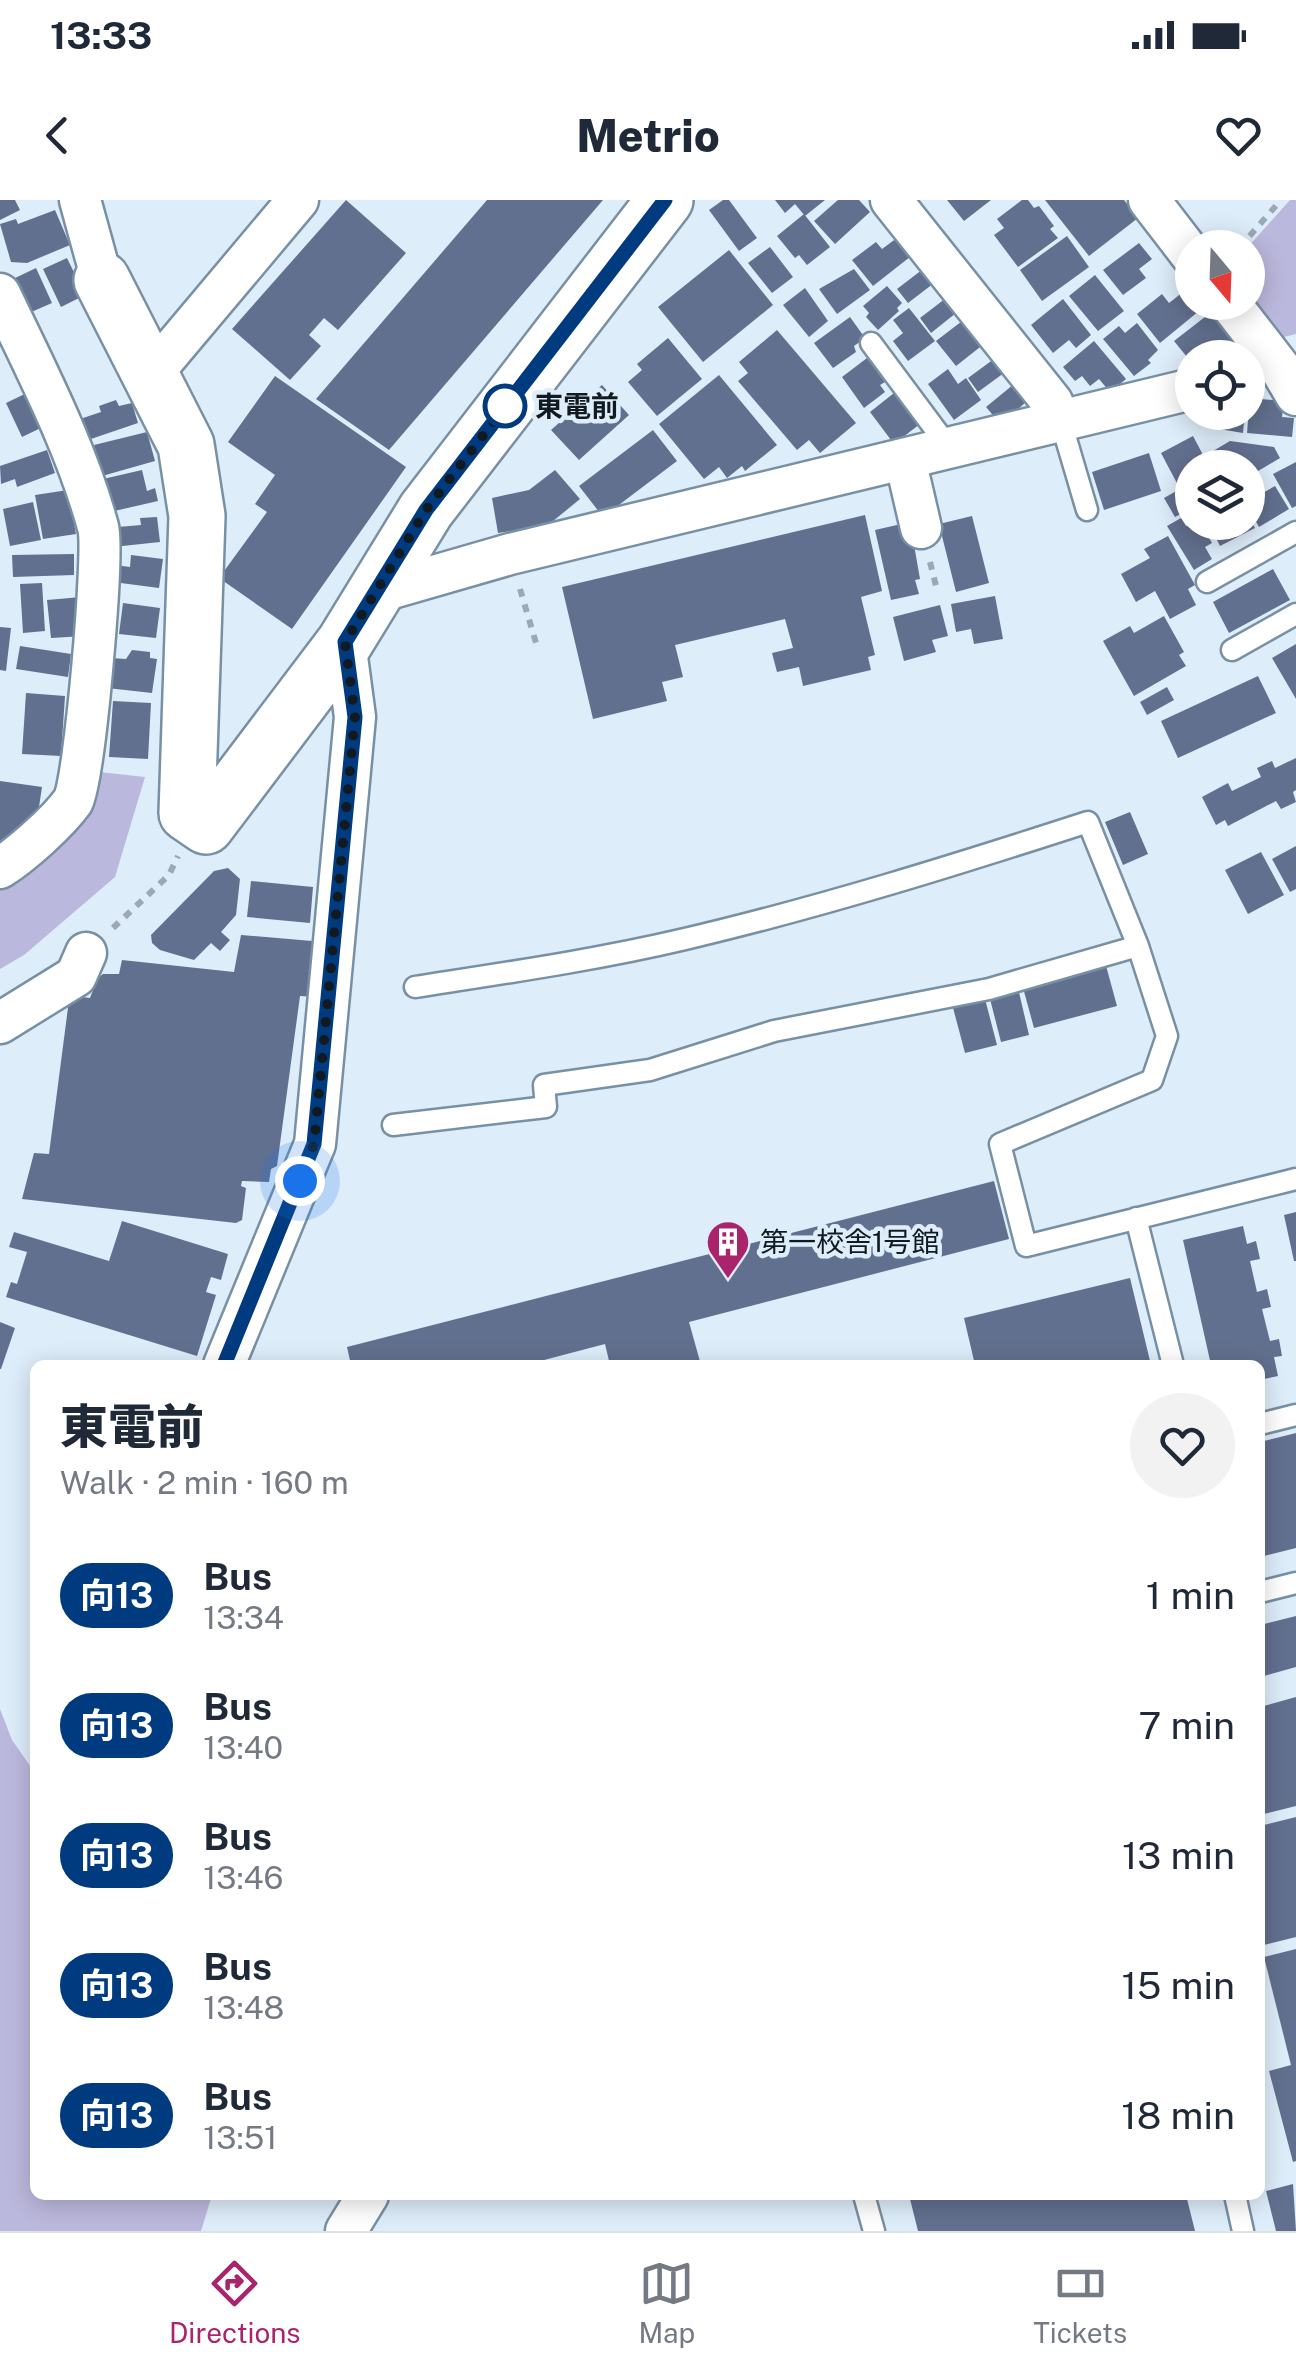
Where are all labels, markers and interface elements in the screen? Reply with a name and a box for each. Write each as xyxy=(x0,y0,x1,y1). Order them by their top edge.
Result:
text: 13:33 xyxy=(50,13,152,58)
icon: back xyxy=(30,108,85,163)
icon: heart xyxy=(1211,108,1266,163)
text: Metrio xyxy=(576,109,720,162)
north arrow xyxy=(1175,230,1265,320)
map controls xyxy=(1175,230,1265,540)
button: locate xyxy=(1175,340,1265,430)
marker: 東電前 xyxy=(484,385,526,427)
place label: 東電前 xyxy=(535,389,619,422)
button: layers xyxy=(1175,450,1265,540)
your location xyxy=(275,1156,325,1206)
building icon: 第一校舎1号館 xyxy=(705,1219,751,1280)
place label: 第一校舎1号館 xyxy=(760,1225,939,1258)
button: heart xyxy=(1130,1393,1235,1498)
text: 東電前 xyxy=(60,1398,204,1455)
text: Walk · 2 min · 160 m xyxy=(60,1464,349,1501)
text: Bus xyxy=(203,1554,272,1599)
text: 1 min xyxy=(1146,1573,1235,1618)
text: 向13 xyxy=(80,1575,153,1616)
text: 13:34 xyxy=(203,1599,284,1636)
text: Bus xyxy=(203,1684,272,1729)
text: 7 min xyxy=(1138,1703,1235,1748)
text: 向13 xyxy=(80,1705,153,1746)
text: 13:40 xyxy=(203,1729,283,1766)
text: Bus xyxy=(203,1814,272,1859)
text: 13 min xyxy=(1122,1833,1235,1878)
text: 向13 xyxy=(80,1835,153,1876)
text: 13:46 xyxy=(203,1859,284,1896)
text: Bus xyxy=(203,1944,272,1989)
text: 15 min xyxy=(1122,1963,1235,2008)
text: 向13 xyxy=(80,1965,153,2006)
text: 13:48 xyxy=(203,1989,284,2026)
text: Bus xyxy=(203,2074,272,2119)
text: 18 min xyxy=(1121,2093,1235,2138)
text: 向13 xyxy=(80,2095,153,2136)
text: 13:51 xyxy=(203,2119,277,2156)
tab: Directions xyxy=(169,2256,300,2349)
tab: Map xyxy=(638,2256,695,2349)
tab: Tickets xyxy=(1033,2256,1127,2349)

